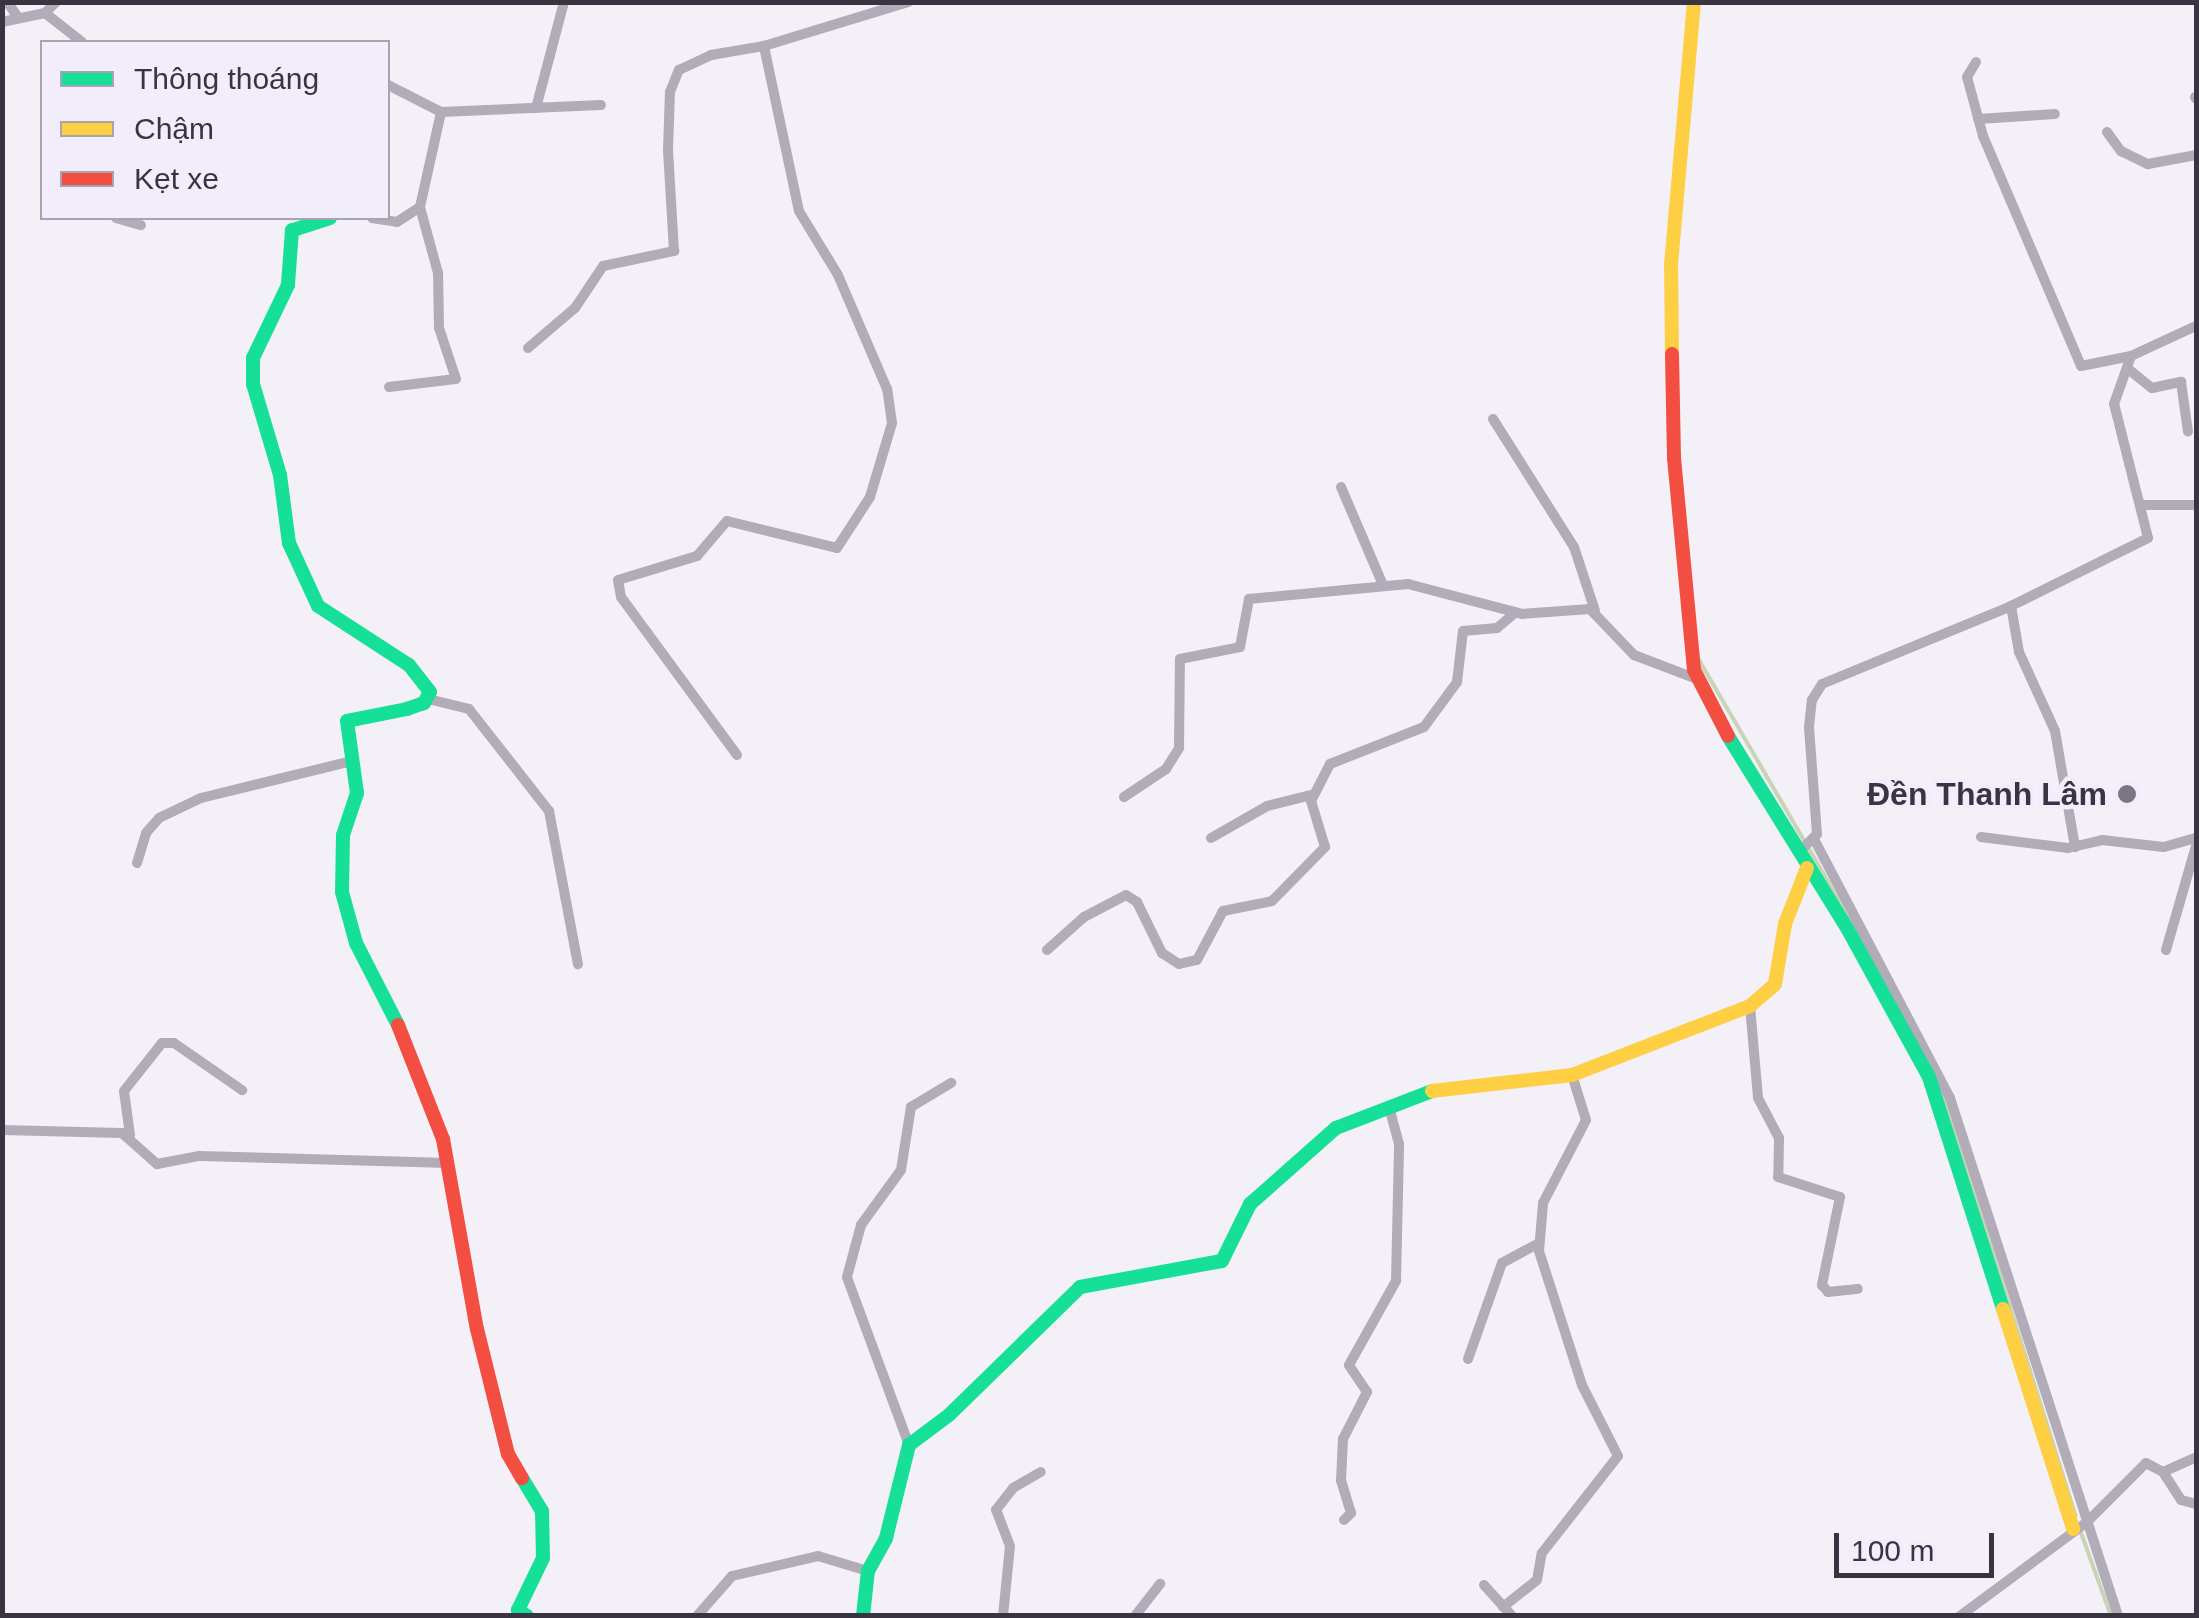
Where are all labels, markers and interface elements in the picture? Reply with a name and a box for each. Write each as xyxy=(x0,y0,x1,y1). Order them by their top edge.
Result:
legend xyxy=(40,40,390,220)
text: Thông thoáng xyxy=(134,62,319,95)
text: Chậm xyxy=(134,112,214,145)
text: Kẹt xe xyxy=(134,162,219,195)
place label: Đền Thanh Lâm xyxy=(1867,775,2107,813)
marker: Đền Thanh Lâm xyxy=(2116,783,2138,805)
scale bar xyxy=(1839,1513,1999,1575)
text: 100 m xyxy=(1851,1534,1934,1567)

